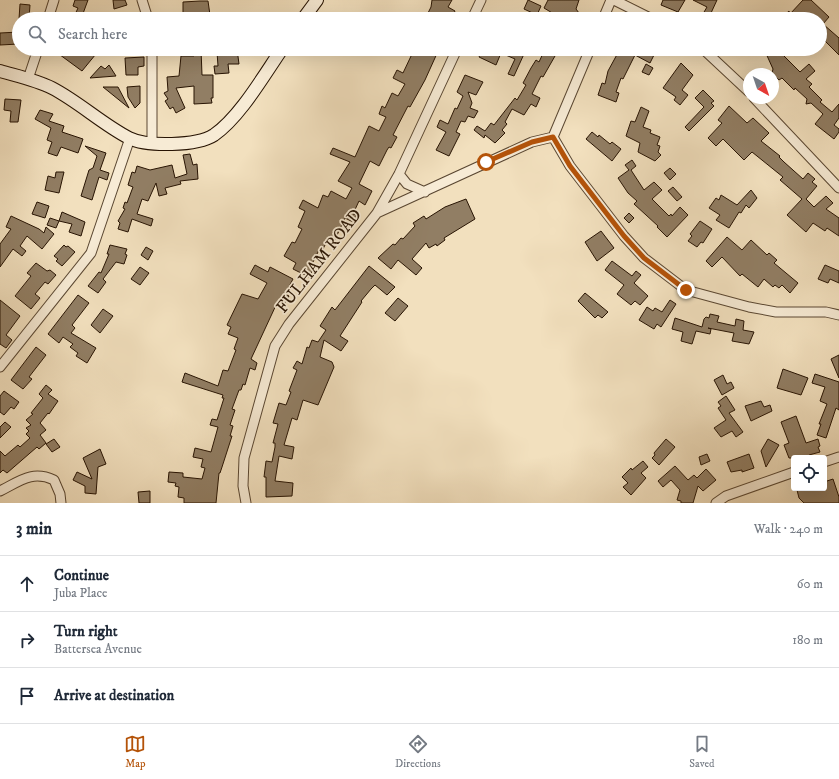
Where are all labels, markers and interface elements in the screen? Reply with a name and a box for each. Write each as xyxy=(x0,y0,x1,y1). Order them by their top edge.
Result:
search box xyxy=(12,12,827,56)
icon: search xyxy=(26,23,48,45)
text: Search here xyxy=(58,25,127,44)
north arrow xyxy=(743,68,779,104)
route start xyxy=(477,153,495,171)
street label: FULHAM ROAD xyxy=(271,204,367,318)
route end xyxy=(677,281,695,299)
map controls xyxy=(791,455,827,491)
button: locate xyxy=(791,455,827,491)
text: 3 min xyxy=(16,518,52,540)
text: Walk · 240 m xyxy=(754,521,823,537)
text: Continue xyxy=(54,566,109,585)
icon: ahead xyxy=(16,573,38,595)
text: 60 m xyxy=(797,576,823,592)
text: Juba Place xyxy=(54,585,108,601)
text: Turn right xyxy=(54,622,117,641)
icon: right xyxy=(16,629,38,651)
text: 180 m xyxy=(792,632,823,648)
text: Battersea Avenue xyxy=(54,641,142,657)
icon: arrive xyxy=(16,685,38,707)
text: Arrive at destination xyxy=(54,686,174,705)
tab: Map xyxy=(124,733,146,771)
tab: Directions xyxy=(395,733,441,771)
tab: Saved xyxy=(689,733,715,771)

